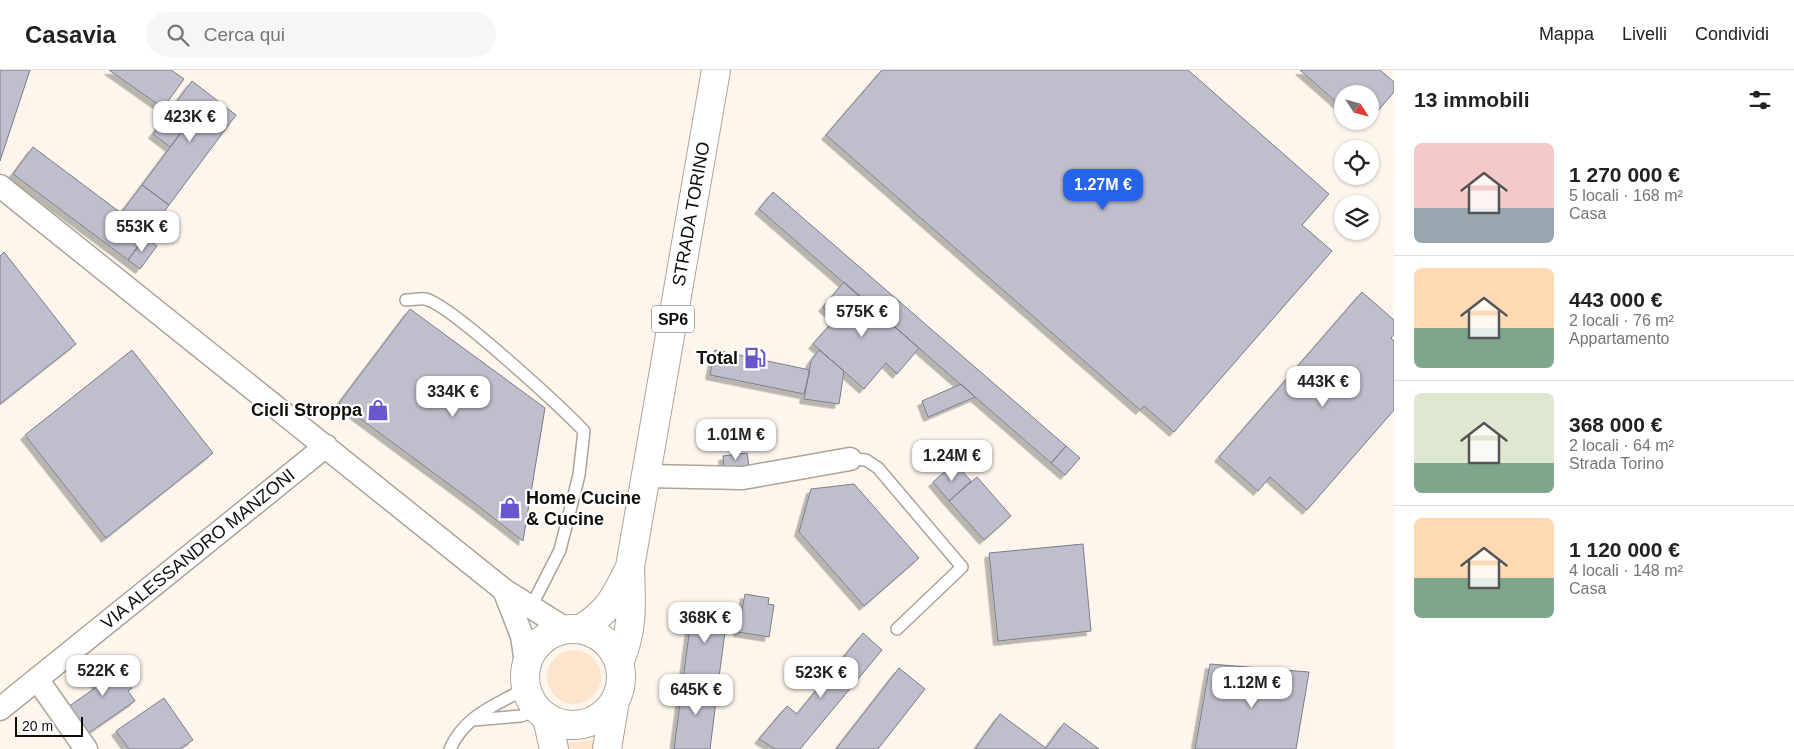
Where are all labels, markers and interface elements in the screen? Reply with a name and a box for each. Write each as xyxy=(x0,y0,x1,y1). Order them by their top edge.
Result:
search box xyxy=(146,12,496,57)
text: Casavia xyxy=(25,21,116,48)
icon: search xyxy=(164,21,192,49)
text: Cerca qui xyxy=(204,24,285,45)
text: Mappa xyxy=(1539,24,1594,44)
text: Livelli xyxy=(1622,24,1667,44)
text: Condividi xyxy=(1695,24,1769,44)
north arrow xyxy=(1334,85,1379,130)
map controls xyxy=(1334,85,1379,240)
icon: filters xyxy=(1746,86,1774,114)
text: 13 immobili xyxy=(1414,88,1530,111)
pin: 423K € xyxy=(149,100,231,143)
text: 423K € xyxy=(164,108,216,125)
street label: STRADA TORINO xyxy=(668,140,714,288)
button: locate xyxy=(1334,140,1379,185)
icon: home xyxy=(1454,163,1514,223)
text: 1 270 000 € xyxy=(1569,163,1680,186)
pin: 1.27M € xyxy=(1057,168,1149,211)
text: 1.27M € xyxy=(1074,176,1132,193)
text: 5 locali · 168 m² xyxy=(1569,187,1683,204)
button: layers xyxy=(1334,195,1379,240)
text: Casa xyxy=(1569,205,1606,222)
pin: 553K € xyxy=(101,210,183,253)
text: 553K € xyxy=(116,218,168,235)
icon: home xyxy=(1454,288,1514,348)
text: 443 000 € xyxy=(1569,288,1662,311)
pin: 575K € xyxy=(821,296,903,338)
text: 575K € xyxy=(836,303,888,320)
road number: SP6 xyxy=(652,305,694,332)
text: 2 locali · 76 m² xyxy=(1569,312,1674,329)
text: Appartamento xyxy=(1569,330,1670,347)
fuel station icon: Total xyxy=(742,345,768,371)
place label: Total xyxy=(696,348,738,368)
pin: 443K € xyxy=(1282,366,1364,408)
text: 443K € xyxy=(1297,373,1349,390)
pin: 334K € xyxy=(412,376,494,418)
text: 334K € xyxy=(427,383,479,400)
shop icon: Cicli Stroppa xyxy=(365,397,391,423)
place label: Cicli Stroppa xyxy=(251,400,363,420)
icon: home xyxy=(1454,413,1514,473)
text: 368 000 € xyxy=(1569,413,1662,436)
pin: 1.01M € xyxy=(690,418,782,461)
text: 1.01M € xyxy=(707,426,765,443)
text: 2 locali · 64 m² xyxy=(1569,437,1674,454)
pin: 1.24M € xyxy=(906,440,998,482)
text: 1.24M € xyxy=(923,447,981,464)
text: Strada Torino xyxy=(1569,455,1664,472)
street label: VIA ALESSANDRO MANZONI xyxy=(97,465,299,633)
place label: Home Cucine & Cucine xyxy=(526,488,641,529)
shop icon: Home Cucine & Cucine xyxy=(497,495,523,521)
icon: home xyxy=(1454,538,1514,598)
text: 1 120 000 € xyxy=(1569,538,1680,561)
text: 4 locali · 148 m² xyxy=(1569,562,1683,579)
text: Casa xyxy=(1569,580,1606,597)
pin: 368K € xyxy=(664,602,746,644)
text: 368K € xyxy=(679,609,731,626)
pin: 522K € xyxy=(62,654,144,697)
pin: 523K € xyxy=(780,656,862,699)
text: 522K € xyxy=(77,662,129,679)
text: 523K € xyxy=(795,664,847,681)
pin: 1.12M € xyxy=(1206,666,1298,709)
pin: 645K € xyxy=(655,674,737,716)
text: 1.12M € xyxy=(1223,674,1281,691)
text: 645K € xyxy=(670,681,722,698)
scale bar xyxy=(15,714,82,737)
text: 20 m xyxy=(22,718,53,734)

